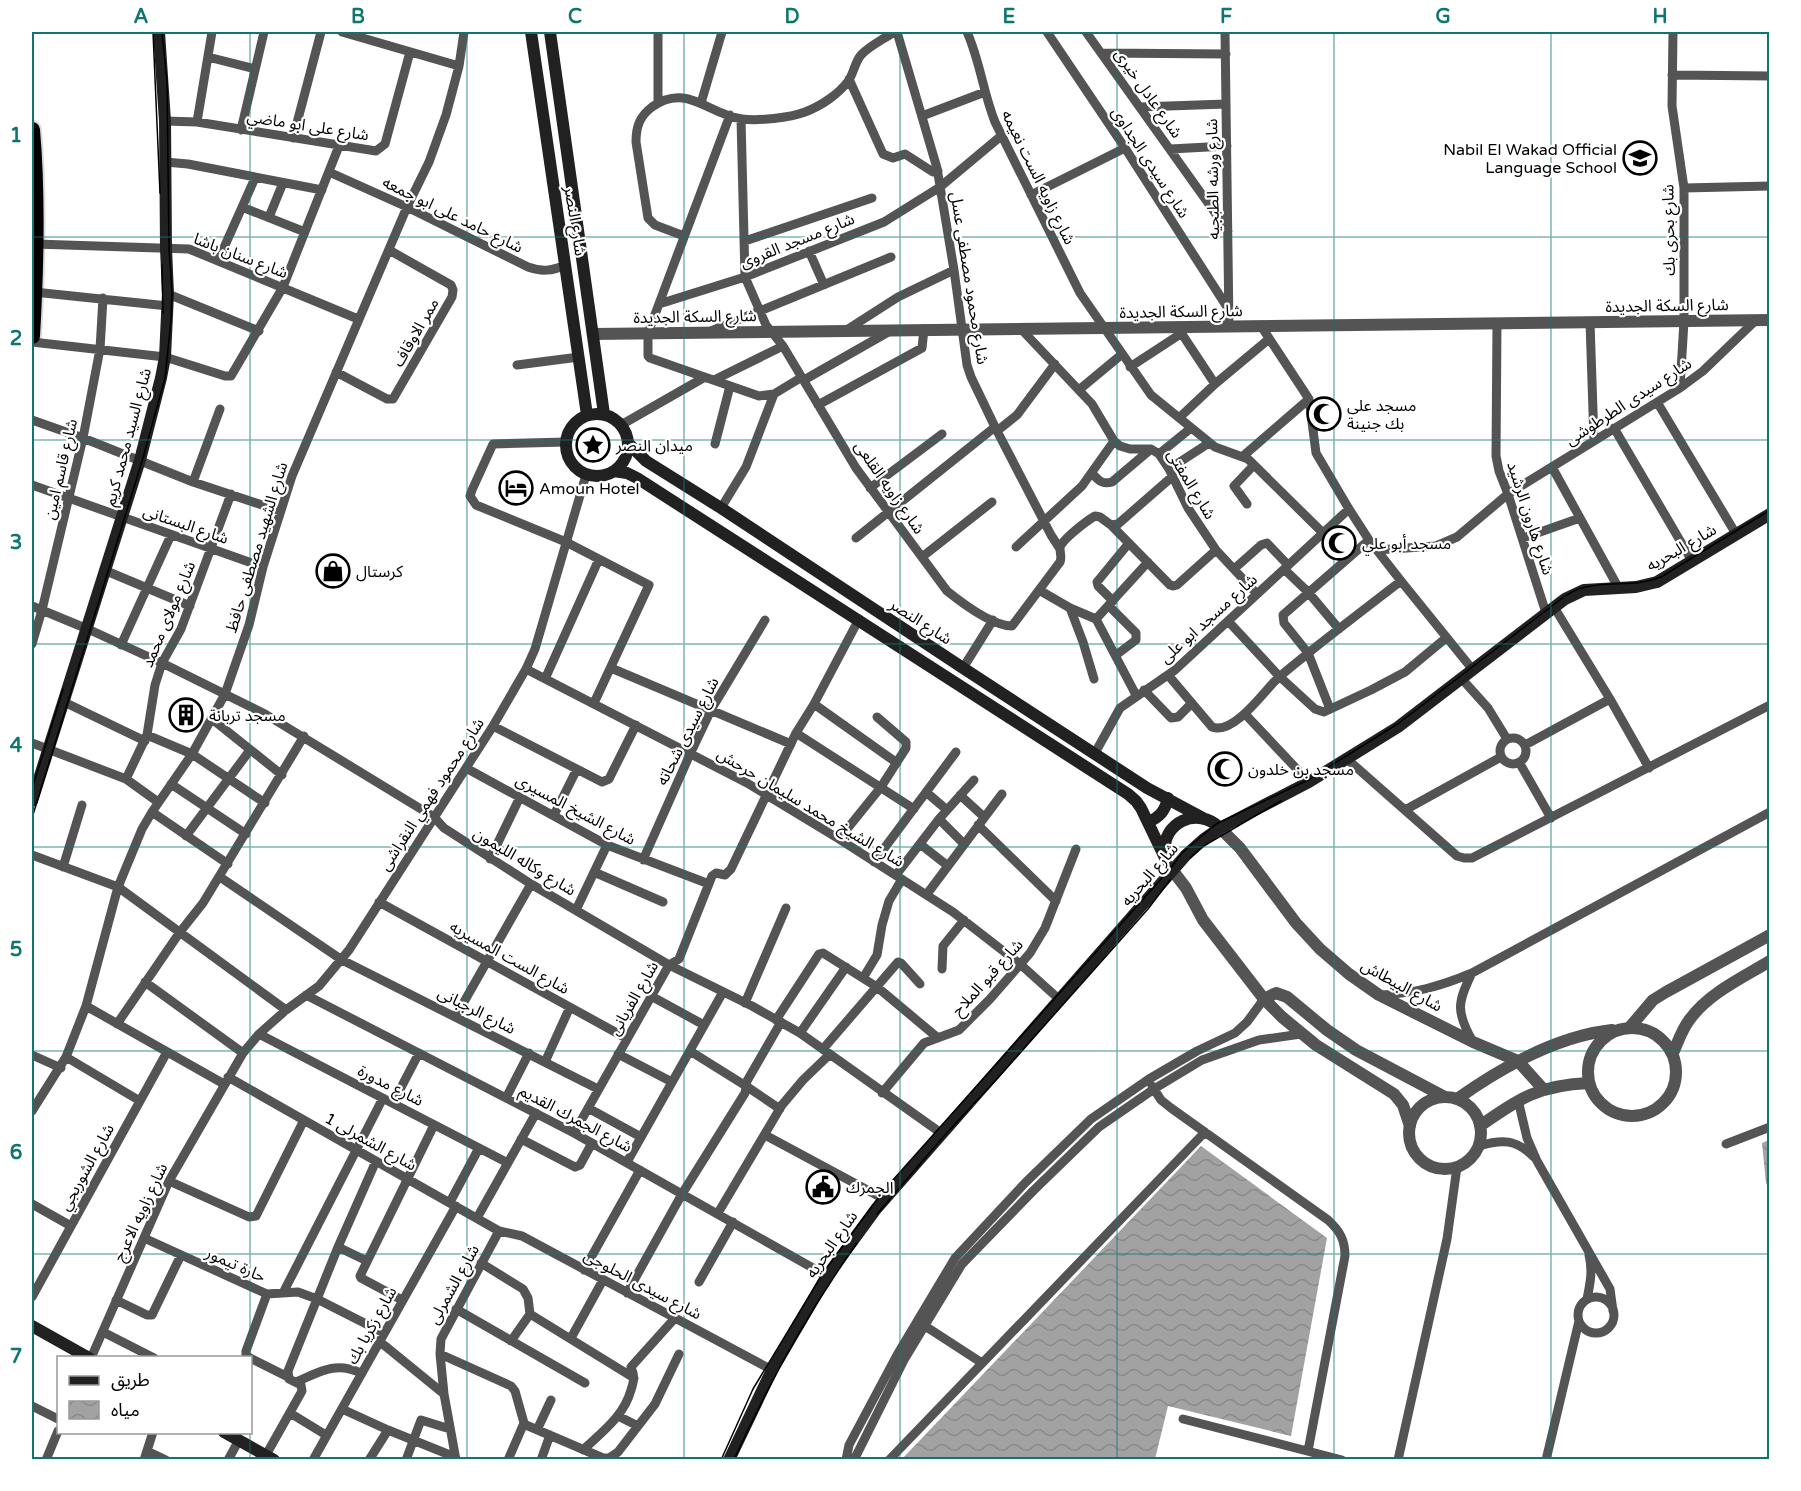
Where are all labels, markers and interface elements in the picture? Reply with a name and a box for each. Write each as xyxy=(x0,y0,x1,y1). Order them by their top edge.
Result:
text: A xyxy=(134,5,149,29)
text: B xyxy=(351,5,365,29)
text: C xyxy=(568,5,582,29)
text: D xyxy=(784,5,800,29)
text: E xyxy=(1003,5,1016,29)
text: F xyxy=(1220,5,1232,29)
text: G xyxy=(1435,5,1451,29)
text: H xyxy=(1652,5,1668,29)
street label: شارع عادل خيرى xyxy=(1108,45,1186,143)
street label: شارع سيدى الجداوى xyxy=(1105,103,1194,223)
street label: شارع على ابو ماضي xyxy=(245,106,370,147)
street label: شارع زاويه الست نعيمه xyxy=(995,107,1079,249)
street label: شارع ورشه الطبجيه xyxy=(1202,118,1226,240)
text: 1 xyxy=(10,124,22,148)
place label: Nabil El Wakad Official Language School xyxy=(1443,140,1617,178)
school or university icon: Nabil El Wakad Official Language School xyxy=(1622,140,1658,176)
street label: شارع حامد على ابو جمعه xyxy=(378,172,526,259)
street label: شارع النصر xyxy=(558,184,590,258)
street label: شارع بحرى بك xyxy=(1658,184,1682,276)
street label: شارع محمود مصطفى عسل xyxy=(943,190,993,366)
street label: شارع مسجد القروى xyxy=(737,209,858,275)
street label: شارع سنان باشا xyxy=(190,229,291,285)
street label: ممر الاوقاف xyxy=(388,295,444,370)
street label: شارع السكة الجديدة xyxy=(1605,295,1729,319)
street label: شارع السكة الجديدة xyxy=(1119,301,1243,325)
street label: شارع السكة الجديدة xyxy=(633,306,757,330)
text: 2 xyxy=(10,327,22,351)
street label: شارع سيدى الطرطوشى xyxy=(1562,354,1697,452)
street label: شارع السيد محمد كريم xyxy=(100,366,158,509)
mosque icon: مسجد على بك جنينة xyxy=(1306,396,1342,432)
place label: مسجد على بك جنينة xyxy=(1347,396,1417,434)
street label: شارع قاسم امين xyxy=(40,417,84,522)
place icon: ميدان النصر xyxy=(575,427,611,463)
place label: ميدان النصر xyxy=(615,436,693,456)
street label: شارع زاويه القلعى xyxy=(848,437,929,539)
street label: شارع المفتى xyxy=(1161,446,1220,524)
street label: شارع هارون الرشيد xyxy=(1500,459,1558,578)
street label: شارع الشهيد مصطفى حافظ xyxy=(222,460,294,635)
hotel icon: Amoun Hotel xyxy=(498,470,534,506)
place label: Amoun Hotel xyxy=(539,479,639,499)
street label: شارع البستانى xyxy=(140,501,231,551)
street label: شارع البحريه xyxy=(1643,520,1721,578)
mosque icon: مسجد أبو علي xyxy=(1321,525,1357,561)
text: 3 xyxy=(10,531,22,555)
place label: مسجد أبو علي xyxy=(1362,534,1451,556)
shop icon: كرستال xyxy=(315,553,351,589)
street label: شارع مولاى محمد xyxy=(138,558,202,671)
place label: كرستال xyxy=(356,562,403,582)
street label: شارع مسجد ابو على xyxy=(1156,570,1263,669)
street label: شارع النصر xyxy=(884,594,955,651)
street label: شارع سيدى شحاته xyxy=(652,674,726,790)
building icon: مسجد تربانة xyxy=(168,697,204,733)
place label: مسجد تربانة xyxy=(209,706,286,726)
street label: شارع محمود فهمي النقراشى xyxy=(375,714,490,876)
text: 4 xyxy=(10,734,23,758)
street label: شارع الشيخ محمد سليمان حرحش xyxy=(712,744,908,874)
mosque icon: مسجد بن خلدون xyxy=(1207,751,1243,787)
place label: مسجد بن خلدون xyxy=(1248,760,1354,780)
street label: شارع الشيخ المسيرى xyxy=(511,770,639,852)
street label: شارع وكاله الليمون xyxy=(468,823,579,902)
street label: شارع البحريه xyxy=(1117,839,1184,912)
street label: شارع الست المسيريه xyxy=(445,917,573,1001)
street label: شارع قبو الملاح xyxy=(948,935,1029,1022)
text: 5 xyxy=(10,938,22,962)
street label: شارع البيطاش xyxy=(1356,955,1446,1018)
street label: شارع الفريانى xyxy=(605,958,665,1040)
street label: شارع الرجبانى xyxy=(433,983,519,1041)
street label: شارع مدورة xyxy=(353,1061,427,1113)
street label: شارع الجمرك القديم xyxy=(515,1081,635,1159)
street label: شارع الشمرلى 1 xyxy=(320,1108,420,1177)
street label: شارع الشوربجي xyxy=(55,1121,121,1215)
text: 6 xyxy=(10,1141,22,1165)
street label: شارع زاويه الاعرج xyxy=(109,1160,174,1266)
public building icon: الجمرك xyxy=(805,1169,841,1205)
place label: الجمرك xyxy=(846,1178,893,1198)
street label: شارع البحريه xyxy=(801,1207,864,1283)
street label: شارع الشمرلى xyxy=(424,1241,486,1329)
street label: حارة تيمور xyxy=(202,1242,269,1287)
street label: شارع سيدى الحلوجى xyxy=(579,1245,705,1326)
street label: شارع زكريا بك xyxy=(342,1283,403,1369)
text: 7 xyxy=(10,1345,22,1369)
legend xyxy=(57,1356,252,1434)
text: طريق xyxy=(111,1369,150,1391)
text: مياه xyxy=(111,1399,140,1421)

